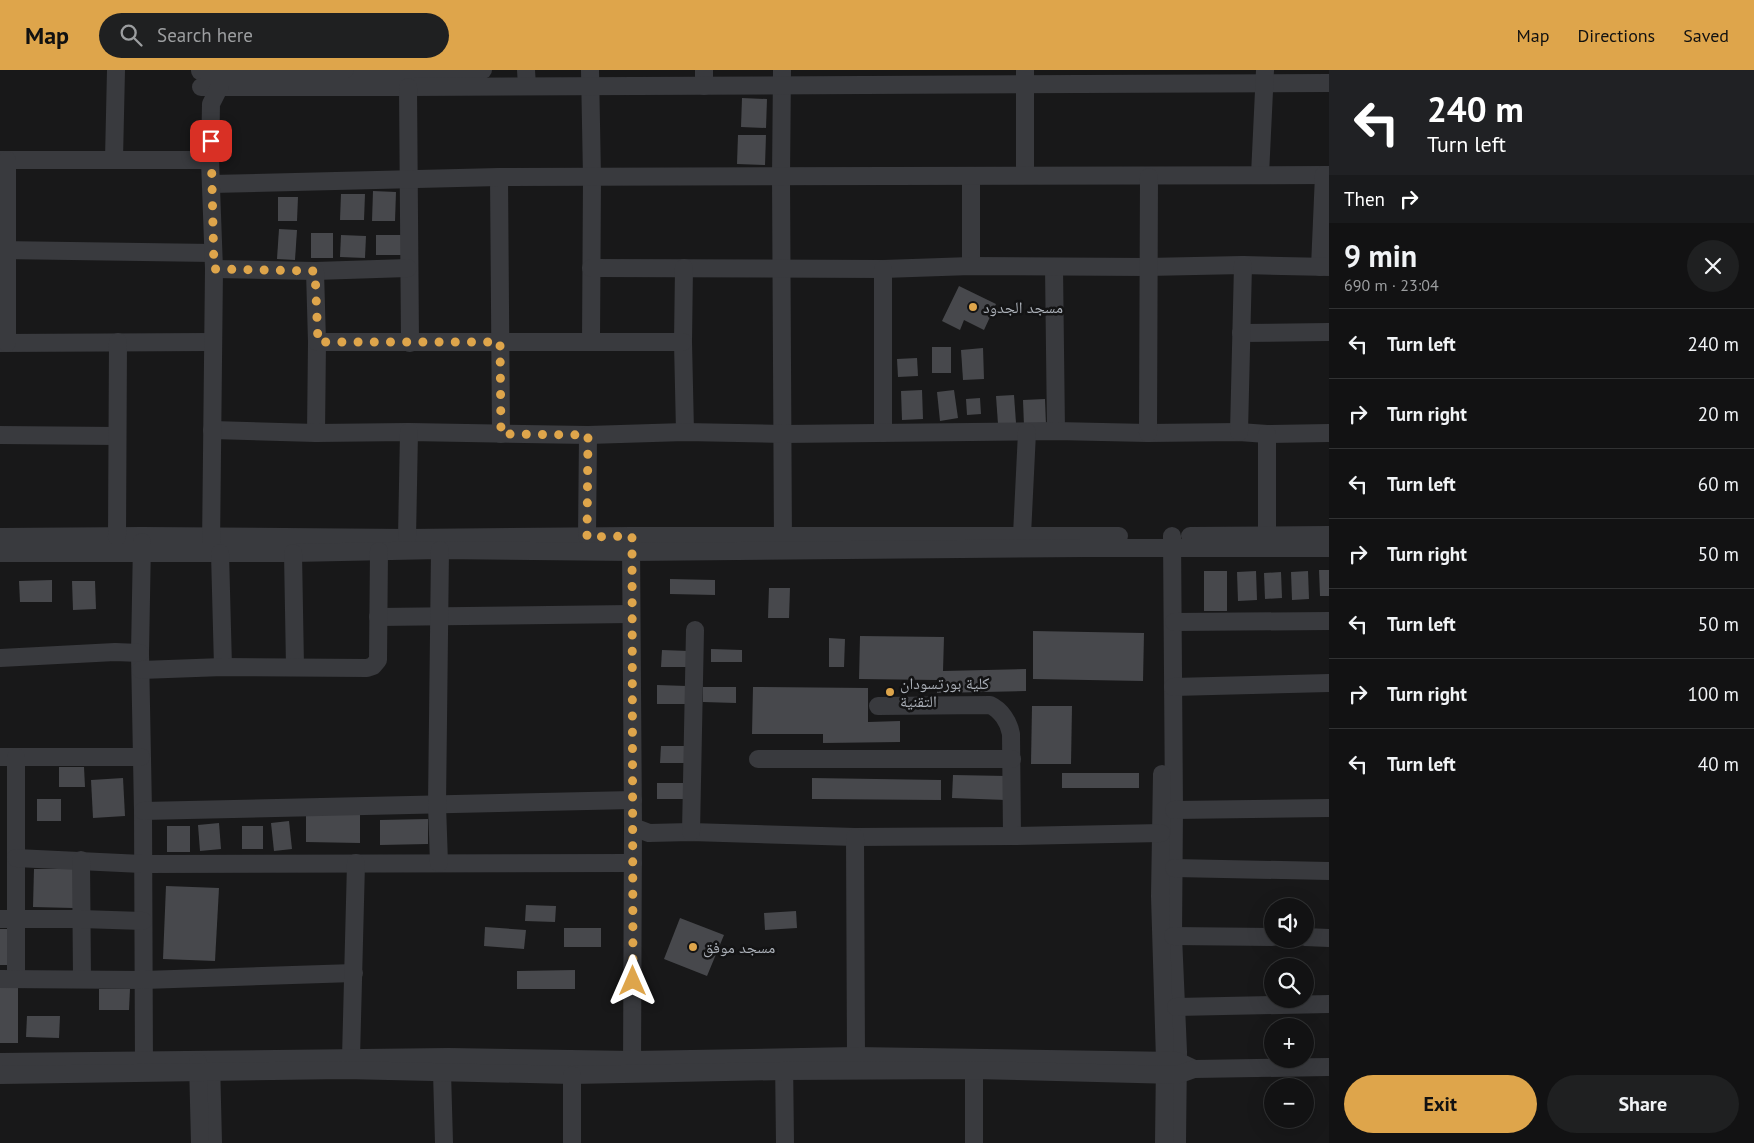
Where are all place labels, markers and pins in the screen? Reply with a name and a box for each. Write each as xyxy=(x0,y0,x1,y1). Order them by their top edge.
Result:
pin xyxy=(190,120,232,162)
place label: مسجد الجدود xyxy=(983,297,1063,317)
marker: مسجد الجدود xyxy=(967,301,979,313)
place label: كلية بورتسودان التقنية xyxy=(900,673,990,711)
marker: كلية بورتسودان التقنية xyxy=(884,686,896,698)
place label: مسجد موفق xyxy=(703,937,775,958)
marker: مسجد موفق xyxy=(687,941,699,953)

